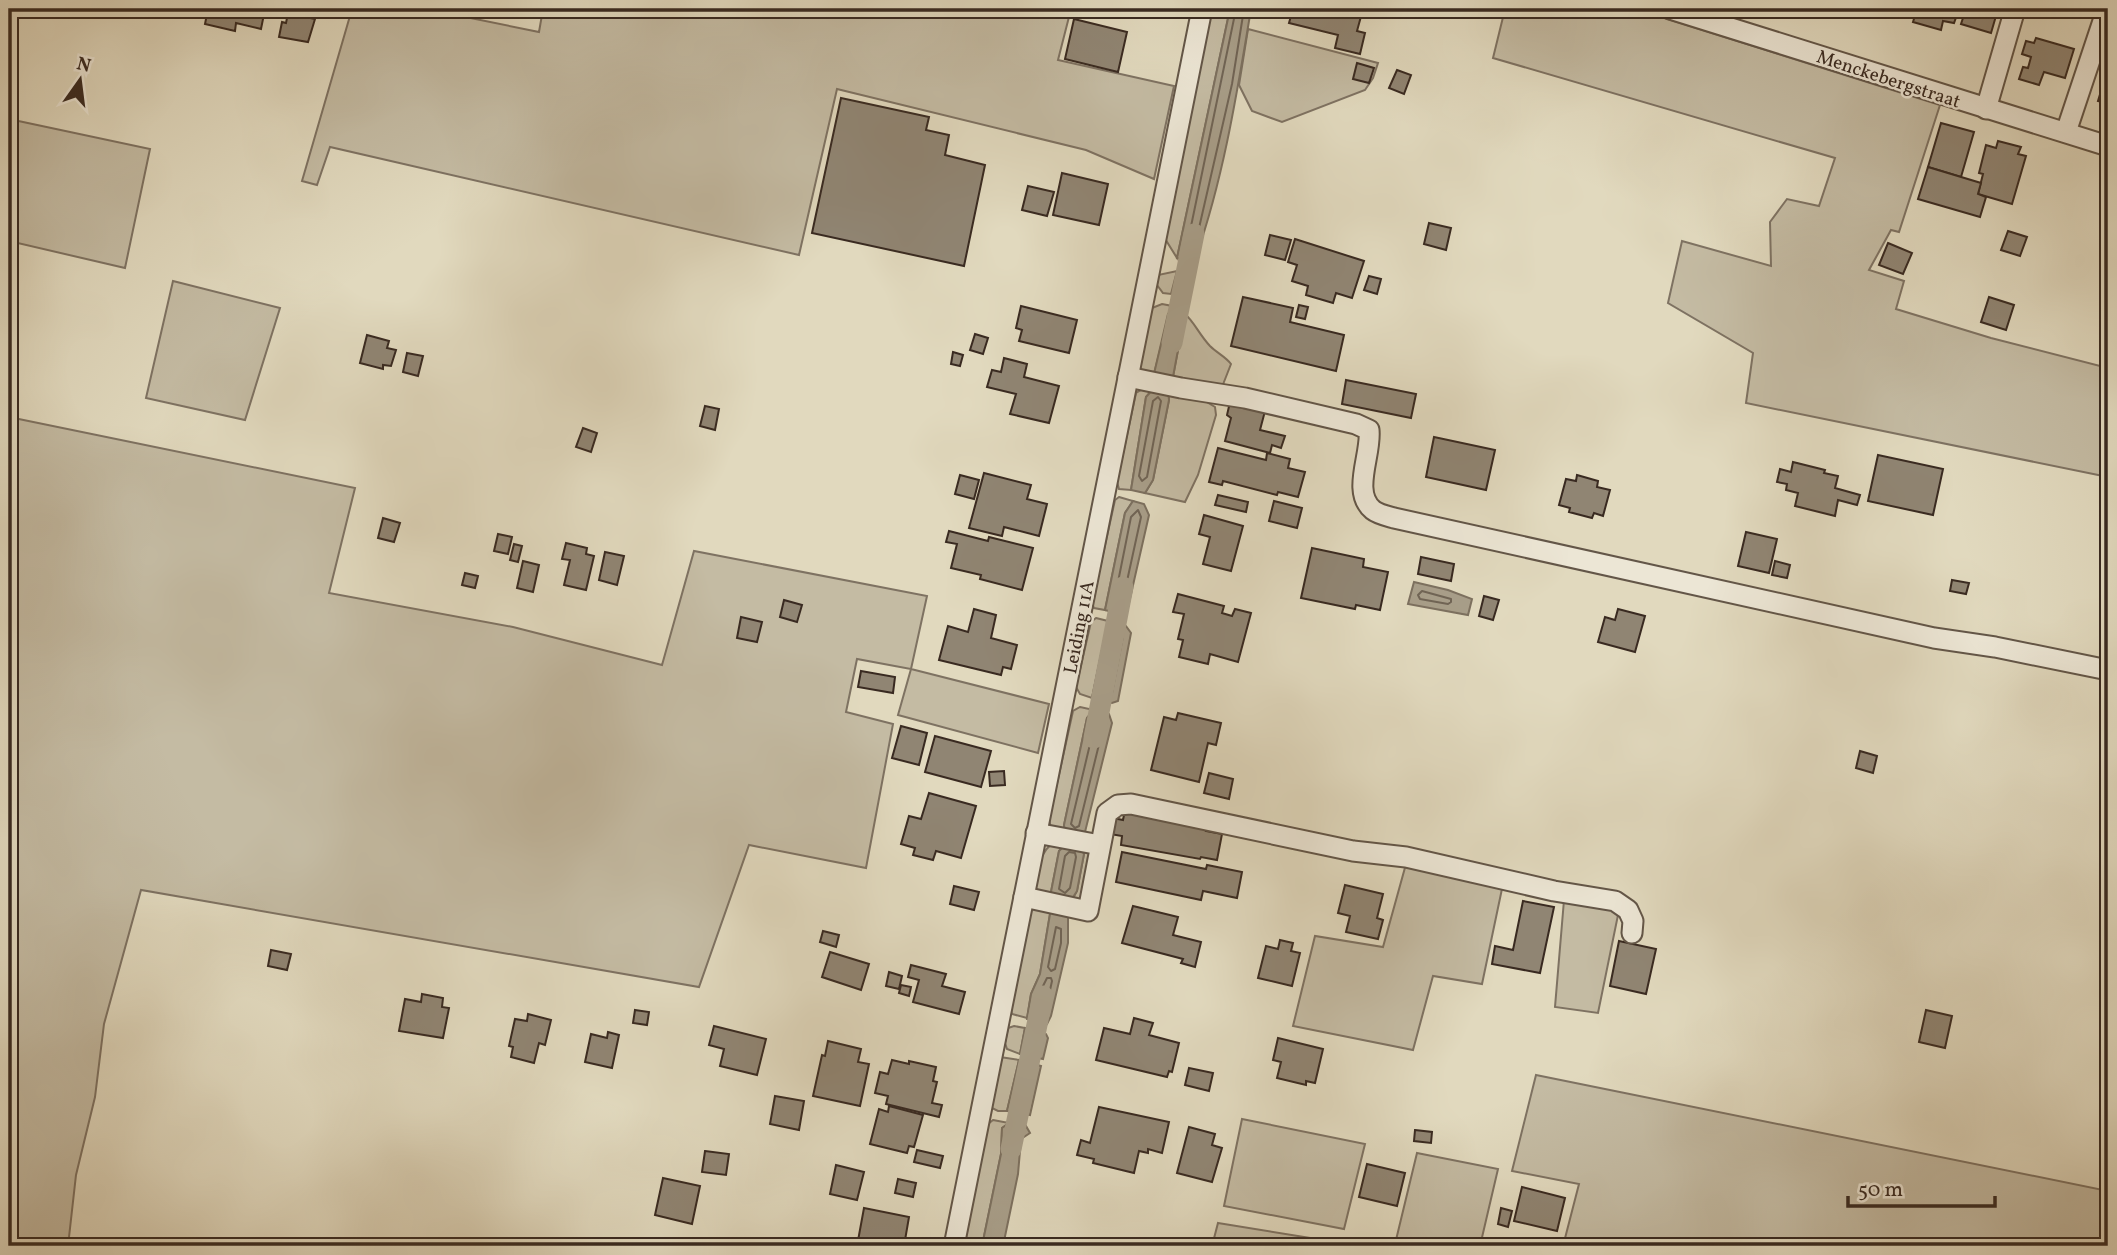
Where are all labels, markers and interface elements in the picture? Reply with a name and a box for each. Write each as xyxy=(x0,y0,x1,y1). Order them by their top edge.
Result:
street label: Menckebergstraat xyxy=(1813,44,1964,116)
north arrow xyxy=(46,46,116,116)
text: N xyxy=(74,51,94,80)
street label: Leiding 11A xyxy=(1058,578,1102,676)
scale bar xyxy=(1848,1164,1994,1208)
text: 50 m xyxy=(1858,1176,1903,1205)

